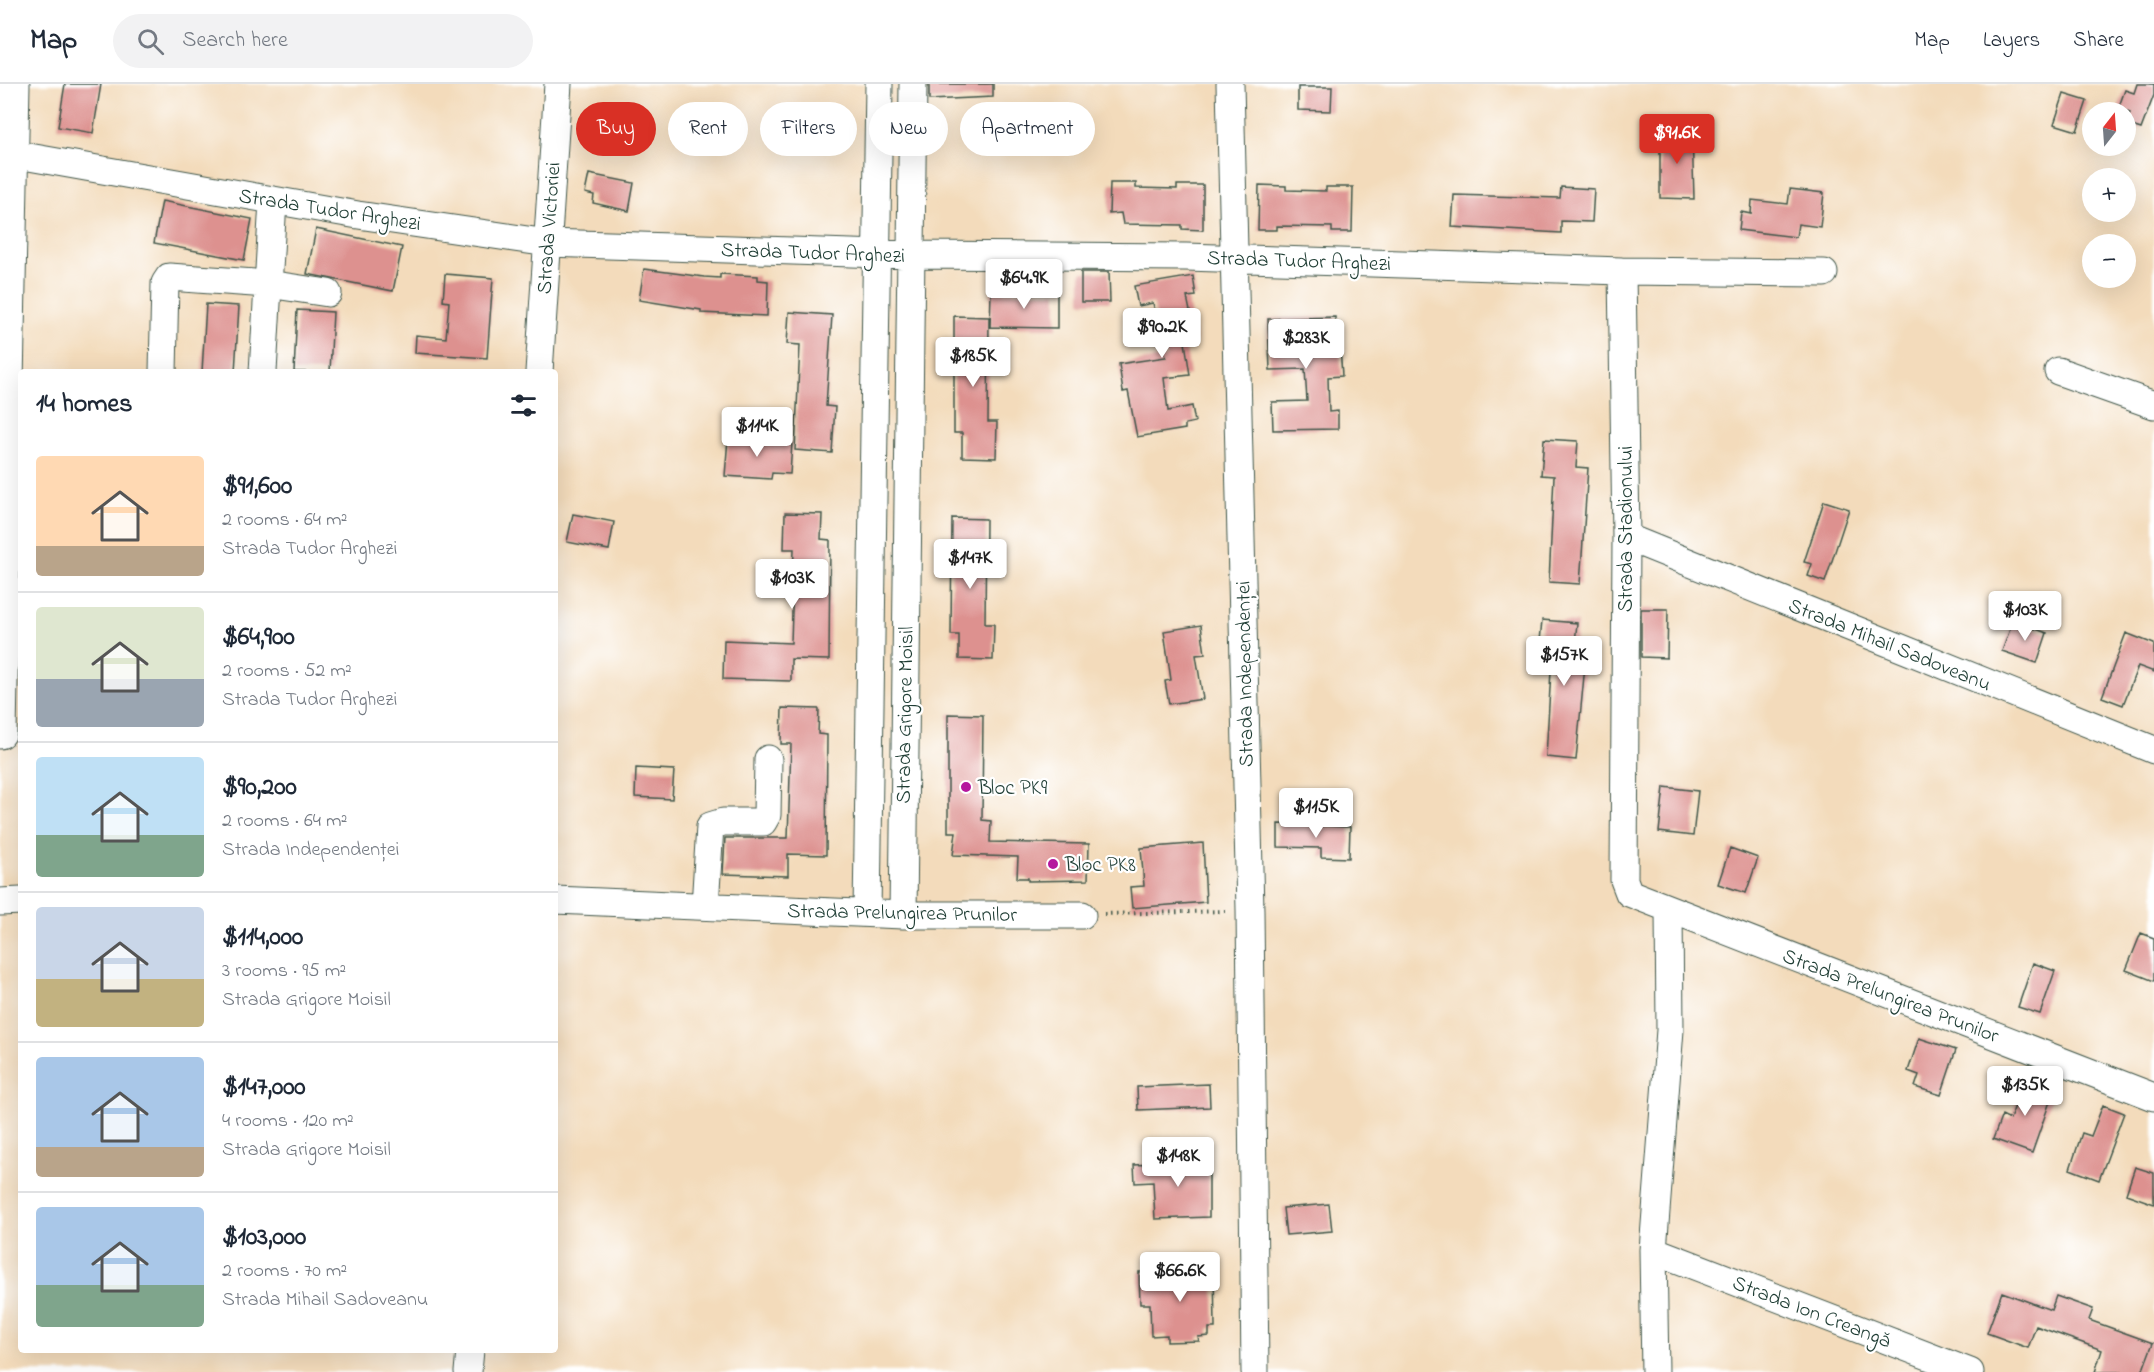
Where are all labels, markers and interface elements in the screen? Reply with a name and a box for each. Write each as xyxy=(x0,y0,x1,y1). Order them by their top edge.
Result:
search box xyxy=(113,14,533,68)
text: Map xyxy=(30,21,77,62)
icon: search xyxy=(134,25,167,58)
text: Search here xyxy=(182,25,288,57)
text: Map xyxy=(1914,26,1950,56)
text: Layers xyxy=(1983,26,2040,56)
text: Share xyxy=(2073,26,2124,56)
chip: Buy xyxy=(576,102,656,156)
chip: Rent xyxy=(668,102,748,156)
chip: Filters xyxy=(760,102,857,156)
chip: New xyxy=(869,102,948,156)
chip: Apartment xyxy=(960,102,1095,156)
north arrow xyxy=(2082,102,2136,156)
map controls xyxy=(2082,102,2136,288)
pin: $91.6K xyxy=(1628,114,1726,165)
text: $91.6K xyxy=(1653,119,1701,148)
street label: Strada Victoriei xyxy=(530,161,570,295)
button: + xyxy=(2082,168,2136,222)
street label: Strada Tudor Arghezi xyxy=(236,182,423,242)
button: − xyxy=(2082,234,2136,288)
street label: Strada Tudor Arghezi xyxy=(720,236,905,274)
street label: Strada Tudor Arghezi xyxy=(1206,244,1391,282)
pin: $64.9K xyxy=(975,259,1073,310)
text: $64.9K xyxy=(1000,264,1048,293)
pin: $90.2K xyxy=(1113,308,1211,359)
text: $90.2K xyxy=(1137,313,1187,342)
pin: $283K xyxy=(1264,319,1348,370)
text: $283K xyxy=(1282,324,1330,353)
pin: $185K xyxy=(931,337,1015,388)
text: $185K xyxy=(949,342,997,371)
text: 14 homes xyxy=(36,386,132,424)
icon: filters xyxy=(507,389,540,422)
pin: $114K xyxy=(715,407,799,458)
text: $114K xyxy=(736,412,778,441)
street label: Strada Stadionului xyxy=(1612,446,1642,612)
text: $91,600 xyxy=(222,468,292,506)
icon: home xyxy=(84,480,156,552)
text: 2 rooms · 64 m² xyxy=(222,506,347,535)
text: Strada Tudor Arghezi xyxy=(222,535,397,564)
pin: $147K xyxy=(928,539,1012,590)
text: $147K xyxy=(948,544,992,573)
pin: $103K xyxy=(750,559,834,610)
text: $103K xyxy=(769,564,815,593)
street label: Strada Independenței xyxy=(1229,581,1263,767)
street label: Strada Mihail Sadoveanu xyxy=(1783,591,1995,700)
pin: $103K xyxy=(1983,591,2067,642)
text: $103K xyxy=(2002,596,2048,625)
text: $64,900 xyxy=(222,619,295,657)
street label: Strada Grigore Moisil xyxy=(889,626,925,804)
icon: home xyxy=(84,631,156,703)
pin: $157K xyxy=(1522,636,1606,687)
text: $157K xyxy=(1540,641,1588,670)
text: 2 rooms · 52 m² xyxy=(222,657,352,686)
text: Strada Tudor Arghezi xyxy=(222,686,397,715)
text: $90,200 xyxy=(222,769,297,807)
place label: Bloc PK9 xyxy=(977,774,1048,804)
marker: Bloc PK9 xyxy=(959,780,973,794)
icon: home xyxy=(84,781,156,853)
pin: $115K xyxy=(1274,788,1358,839)
text: $115K xyxy=(1293,793,1339,822)
text: 2 rooms · 64 m² xyxy=(222,807,347,836)
text: Strada Independenței xyxy=(222,836,399,865)
place label: Bloc PK8 xyxy=(1064,851,1136,881)
marker: Bloc PK8 xyxy=(1046,857,1060,871)
street label: Strada Prelungirea Prunilor xyxy=(787,897,1017,933)
text: $114,000 xyxy=(222,919,303,957)
icon: home xyxy=(84,931,156,1003)
street label: Strada Prelungirea Prunilor xyxy=(1777,942,2003,1054)
text: 3 rooms · 95 m² xyxy=(222,957,346,986)
text: Strada Grigore Moisil xyxy=(222,986,391,1015)
pin: $135K xyxy=(1983,1066,2067,1117)
text: $147,000 xyxy=(222,1069,306,1107)
text: $135K xyxy=(2001,1071,2049,1100)
icon: home xyxy=(84,1081,156,1153)
text: 4 rooms · 120 m² xyxy=(222,1107,354,1136)
text: Strada Grigore Moisil xyxy=(222,1136,391,1165)
pin: $148K xyxy=(1136,1137,1220,1188)
text: $148K xyxy=(1156,1142,1200,1171)
text: $103,000 xyxy=(222,1219,306,1257)
icon: home xyxy=(84,1231,156,1303)
pin: $66.6K xyxy=(1131,1252,1229,1303)
text: 2 rooms · 70 m² xyxy=(222,1257,347,1286)
text: $66.6K xyxy=(1154,1257,1206,1286)
street label: Strada Ion Creangă xyxy=(1727,1269,1895,1359)
text: Strada Mihail Sadoveanu xyxy=(222,1286,428,1315)

